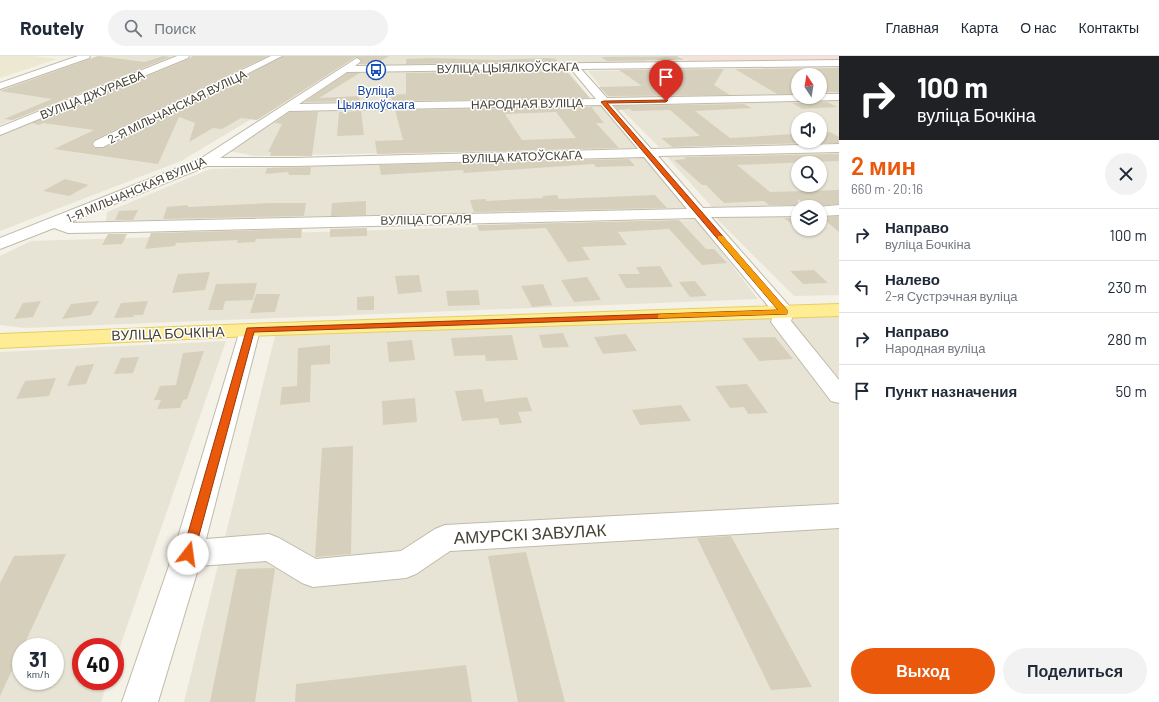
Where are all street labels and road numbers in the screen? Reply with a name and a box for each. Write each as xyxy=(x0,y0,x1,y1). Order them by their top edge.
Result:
street label: ВУЛІЦА ЦЫЯЛКОЎСКАГА xyxy=(437,59,579,76)
street label: 2-Я МІЛЬЧАНСКАЯ ВУЛІЦА xyxy=(105,66,249,147)
street label: ВУЛІЦА ДЖУРАЕВА xyxy=(38,67,147,122)
street label: НАРОДНАЯ ВУЛІЦА xyxy=(471,95,583,112)
street label: ВУЛІЦА КАТОЎСКАГА xyxy=(462,147,582,166)
street label: 1-Я МІЛЬЧАНСКАЯ ВУЛІЦА xyxy=(64,153,208,226)
street label: ВУЛІЦА ГОГАЛЯ xyxy=(380,211,472,228)
street label: ВУЛІЦА БОЧКІНА xyxy=(111,323,226,343)
street label: АМУРСКІ ЗАВУЛАК xyxy=(453,519,607,547)

